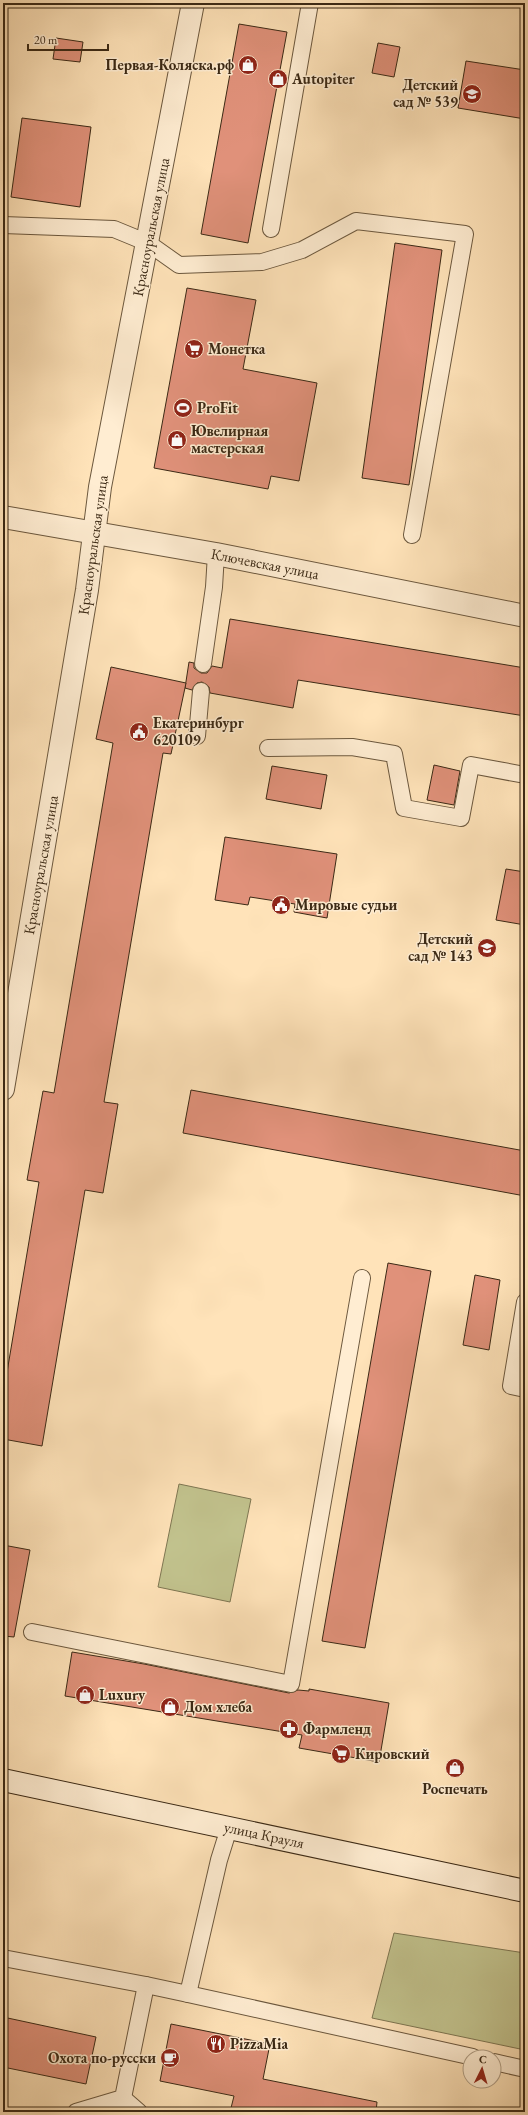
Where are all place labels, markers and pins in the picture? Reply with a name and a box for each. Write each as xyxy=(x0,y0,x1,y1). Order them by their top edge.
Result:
shop icon: Первая-Коляска.рф xyxy=(237,54,259,76)
place label: Первая-Коляска.рф xyxy=(106,55,234,74)
shop icon: Autopiter xyxy=(267,68,289,90)
place label: Autopiter xyxy=(291,69,356,88)
place label: Детский сад № 539 xyxy=(393,75,458,111)
school or university icon: Детский сад № 539 xyxy=(461,83,483,105)
supermarket icon: Монетка xyxy=(183,338,205,360)
place label: Монетка xyxy=(208,339,266,358)
sports icon: ProFit xyxy=(172,397,194,419)
place label: ProFit xyxy=(197,398,238,417)
place label: Ювелирная мастерская xyxy=(191,421,268,457)
shop icon: Ювелирная мастерская xyxy=(166,429,188,451)
place label: Екатеринбург 620109 xyxy=(153,713,244,749)
public building icon: Екатеринбург 620109 xyxy=(128,721,150,743)
public building icon: Мировые судьи xyxy=(270,894,292,916)
place label: Мировые судьи xyxy=(295,895,398,914)
place label: Детский сад № 143 xyxy=(408,929,473,965)
school or university icon: Детский сад № 143 xyxy=(476,937,498,959)
shop icon: Luxury xyxy=(74,1684,96,1706)
place label: Luxury xyxy=(99,1685,146,1704)
shop icon: Дом хлеба xyxy=(159,1696,181,1718)
place label: Дом хлеба xyxy=(184,1697,253,1716)
pharmacy icon: Фармленд xyxy=(278,1718,300,1740)
place label: Фармленд xyxy=(303,1719,371,1738)
supermarket icon: Кировский xyxy=(330,1743,352,1765)
place label: Кировский xyxy=(355,1744,430,1763)
shop icon: Роспечать xyxy=(444,1757,466,1779)
place label: Роспечать xyxy=(422,1779,488,1798)
restaurant icon: PizzaMia xyxy=(205,2033,227,2055)
place label: PizzaMia xyxy=(230,2034,288,2053)
cafe icon: Охота по-русски xyxy=(159,2047,181,2069)
place label: Охота по-русски xyxy=(48,2048,156,2067)

